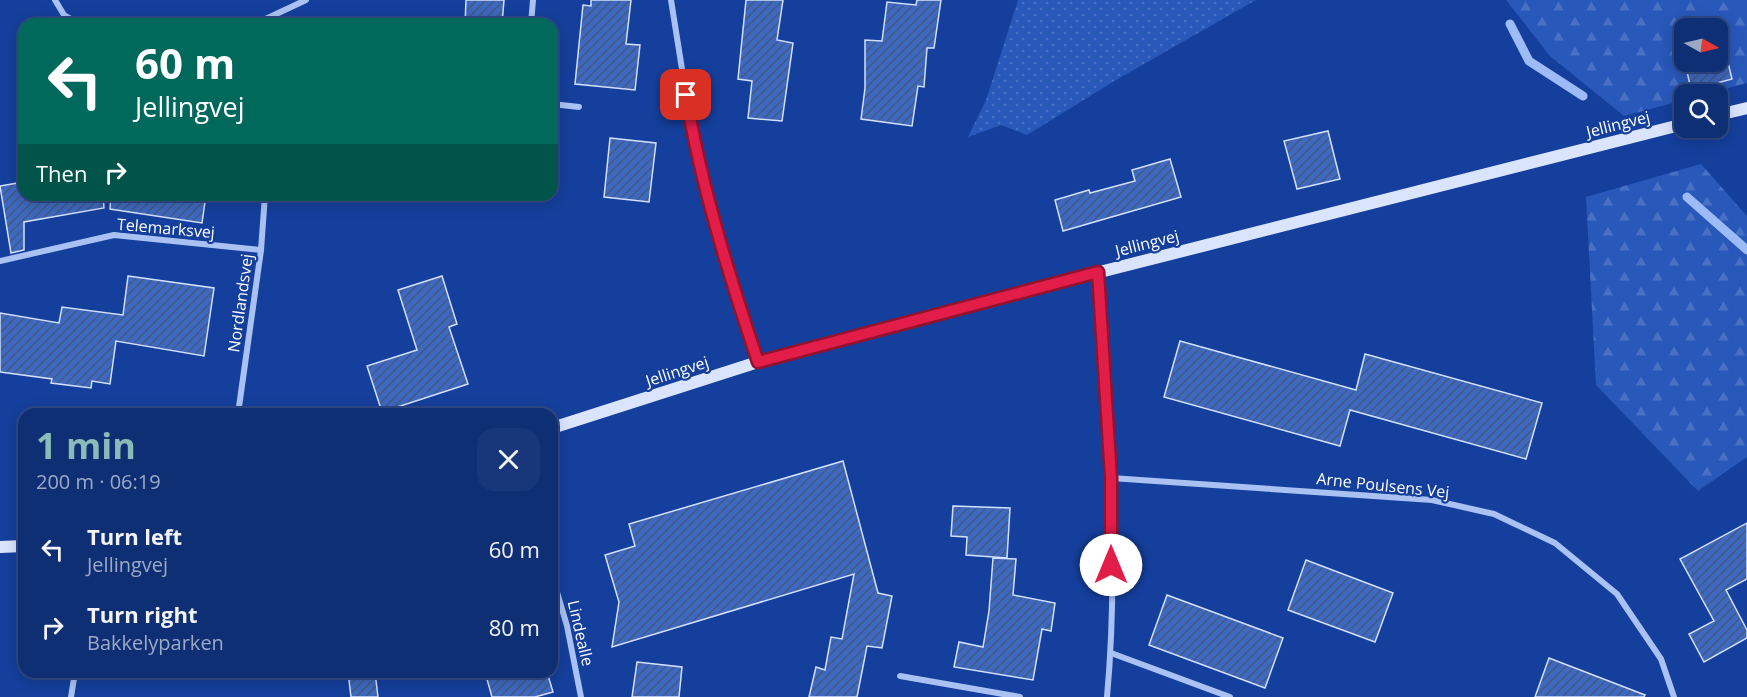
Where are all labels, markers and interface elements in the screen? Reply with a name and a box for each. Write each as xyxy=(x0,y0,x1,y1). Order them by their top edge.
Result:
north arrow xyxy=(1674,18,1728,72)
map controls xyxy=(1674,18,1728,138)
text: 60 m xyxy=(135,34,235,91)
icon: left xyxy=(36,42,114,120)
pin xyxy=(660,69,711,120)
icon: arrive xyxy=(669,78,702,111)
button: search xyxy=(1674,84,1728,138)
text: Jellingvej xyxy=(135,88,245,125)
street label: Jellingvej xyxy=(1582,105,1652,143)
icon: right xyxy=(99,156,132,189)
text: Then xyxy=(36,158,87,188)
street label: Telemarksvej xyxy=(116,213,216,243)
street label: Jellingvej xyxy=(1111,224,1181,262)
street label: Nordlandsvej xyxy=(222,252,258,354)
street label: Jellingvej xyxy=(641,351,711,392)
text: 1 min xyxy=(36,421,136,470)
button: close xyxy=(477,428,540,491)
street label: Arne Poulsens Vej xyxy=(1315,467,1451,503)
text: 200 m · 06:19 xyxy=(36,468,161,495)
text: Turn left xyxy=(87,521,182,551)
icon: left xyxy=(36,533,69,566)
position arrow xyxy=(1079,533,1143,597)
text: 60 m xyxy=(489,534,540,564)
text: Jellingvej xyxy=(87,551,168,578)
street label: Lindealle xyxy=(563,598,599,668)
text: Turn right xyxy=(87,599,198,629)
icon: right xyxy=(36,611,69,644)
text: 80 m xyxy=(489,612,540,642)
text: Bakkelyparken xyxy=(87,629,224,656)

